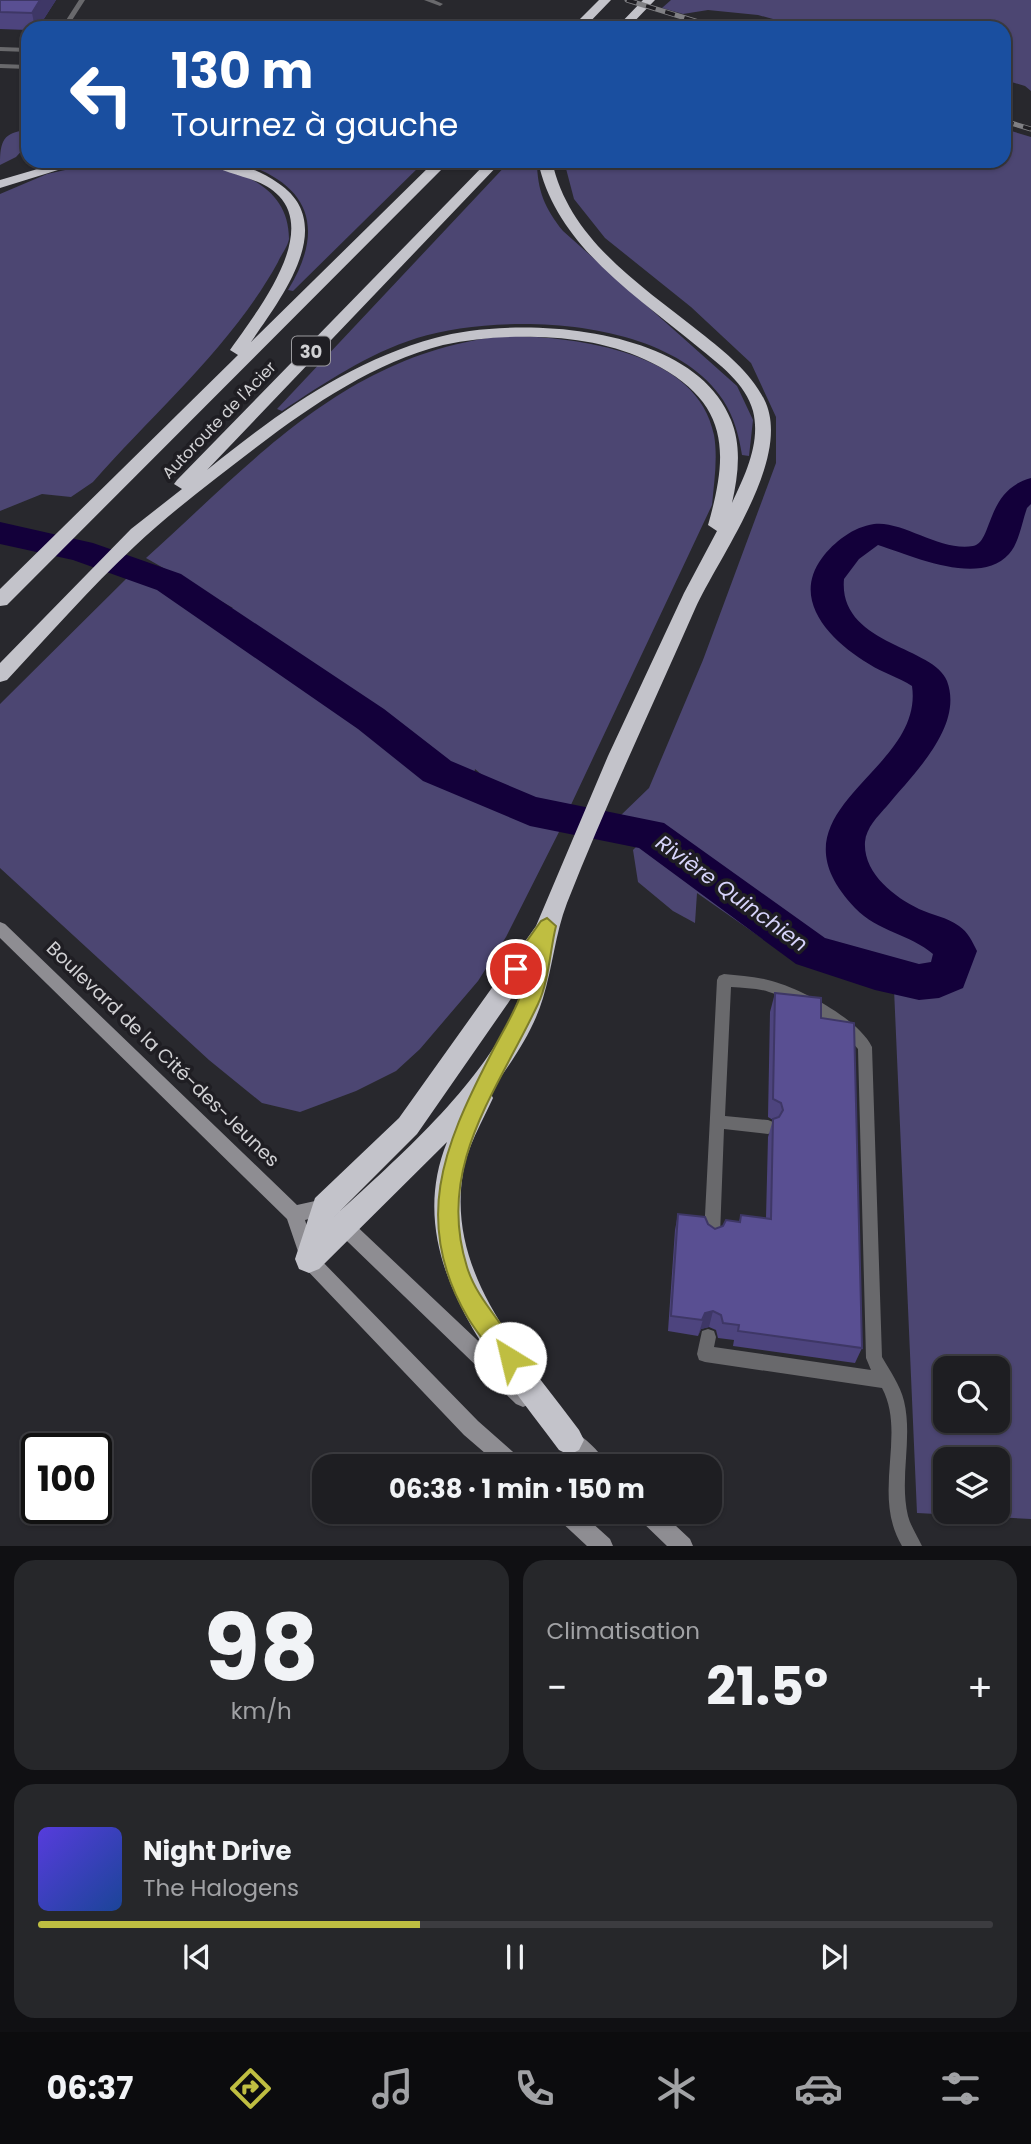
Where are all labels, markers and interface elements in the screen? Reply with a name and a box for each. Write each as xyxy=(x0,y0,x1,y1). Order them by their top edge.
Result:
text: 130 m xyxy=(171,37,313,105)
icon: left xyxy=(56,49,147,140)
text: Tournez à gauche xyxy=(171,102,458,147)
road number: 30 xyxy=(292,337,330,366)
street label: Autoroute de l'Acier xyxy=(157,356,281,484)
water label: Rivière Quinchien xyxy=(650,828,814,958)
street label: Boulevard de la Cité-des-Jeunes xyxy=(40,935,286,1173)
pin xyxy=(486,939,546,999)
icon: arrive xyxy=(497,950,535,988)
position arrow xyxy=(473,1321,547,1395)
map controls xyxy=(933,1356,1010,1524)
button: search xyxy=(933,1356,1010,1433)
speed limit sign: 100 xyxy=(21,1433,112,1524)
button: layers xyxy=(933,1447,1010,1524)
text: 06:38 · 1 min · 150 m xyxy=(389,1471,645,1507)
text: 98 xyxy=(204,1584,319,1712)
text: Climatisation xyxy=(547,1615,700,1647)
text: 21.5° xyxy=(706,1650,828,1723)
text: − xyxy=(547,1661,567,1714)
text: + xyxy=(967,1661,993,1714)
text: km/h xyxy=(231,1695,292,1727)
text: Night Drive xyxy=(143,1833,291,1869)
text: The Halogens xyxy=(143,1872,299,1904)
icon: previous xyxy=(178,1938,216,1976)
icon: pause xyxy=(496,1938,534,1976)
icon: next xyxy=(815,1938,853,1976)
icon: directions xyxy=(226,2064,275,2113)
icon: music xyxy=(368,2064,417,2113)
icon: phone xyxy=(510,2064,559,2113)
icon: climate xyxy=(652,2064,701,2113)
icon: car xyxy=(794,2064,843,2113)
icon: filters xyxy=(936,2064,985,2113)
text: 06:37 xyxy=(46,2065,133,2110)

